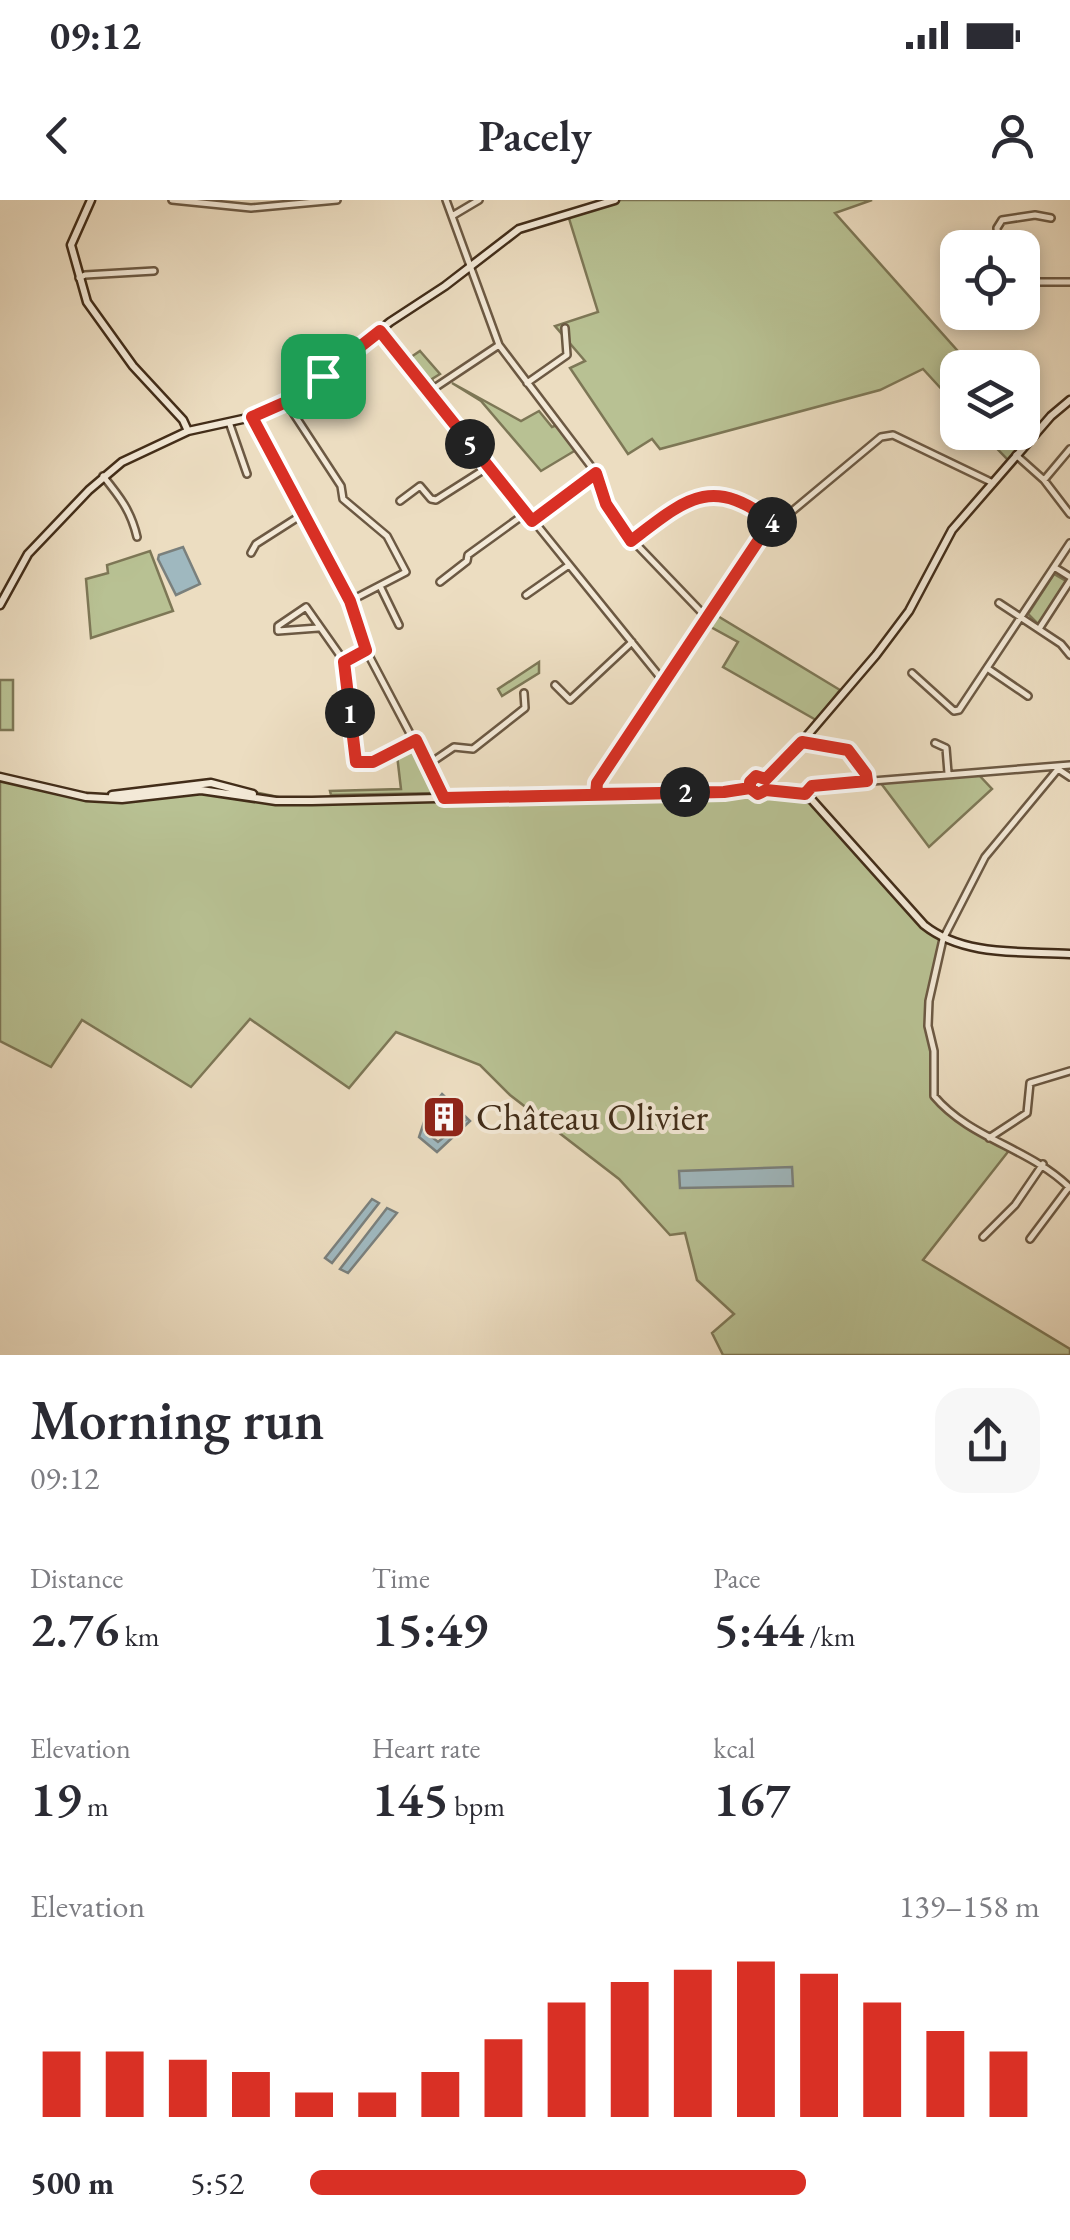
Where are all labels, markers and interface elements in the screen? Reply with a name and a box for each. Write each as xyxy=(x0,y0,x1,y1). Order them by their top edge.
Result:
text: 09:12 xyxy=(50,11,141,60)
text: Pacely xyxy=(478,106,592,164)
icon: back xyxy=(30,108,85,163)
icon: person xyxy=(985,108,1040,163)
map controls xyxy=(940,230,1040,450)
button: locate xyxy=(940,230,1040,330)
pin xyxy=(281,334,366,419)
icon: arrive xyxy=(296,349,351,404)
button: layers xyxy=(940,350,1040,450)
pin: 5 xyxy=(445,419,495,469)
text: 5 xyxy=(463,426,477,462)
pin: 4 xyxy=(747,497,797,547)
text: 4 xyxy=(765,504,779,540)
pin: 1 xyxy=(325,688,375,738)
text: 1 xyxy=(343,695,357,731)
pin: 2 xyxy=(660,767,710,817)
text: 2 xyxy=(678,774,692,810)
place label: Château Olivier xyxy=(476,1092,708,1141)
building icon: Château Olivier xyxy=(421,1094,467,1140)
text: Morning run xyxy=(30,1384,324,1455)
button: share xyxy=(935,1388,1040,1493)
text: 09:12 xyxy=(30,1457,99,1499)
text: Distance xyxy=(30,1560,124,1596)
text: Time xyxy=(372,1560,430,1596)
text: Pace xyxy=(713,1560,760,1596)
text: 2.76 xyxy=(30,1596,119,1661)
text: 15:49 xyxy=(372,1596,488,1661)
text: 5:44 xyxy=(713,1596,804,1661)
text: km xyxy=(119,1618,160,1654)
text: /km xyxy=(804,1618,856,1654)
text: Elevation xyxy=(30,1730,131,1766)
text: Heart rate xyxy=(372,1730,480,1766)
text: kcal xyxy=(713,1730,755,1766)
text: 19 xyxy=(30,1766,81,1831)
text: 145 xyxy=(372,1766,449,1831)
text: 167 xyxy=(713,1766,790,1831)
text: m xyxy=(81,1788,109,1824)
text: bpm xyxy=(449,1788,505,1824)
text: Elevation xyxy=(30,1885,145,1927)
text: 139–158 m xyxy=(899,1885,1040,1927)
text: 500 m xyxy=(30,2162,114,2204)
text: 5:52 xyxy=(190,2162,244,2204)

